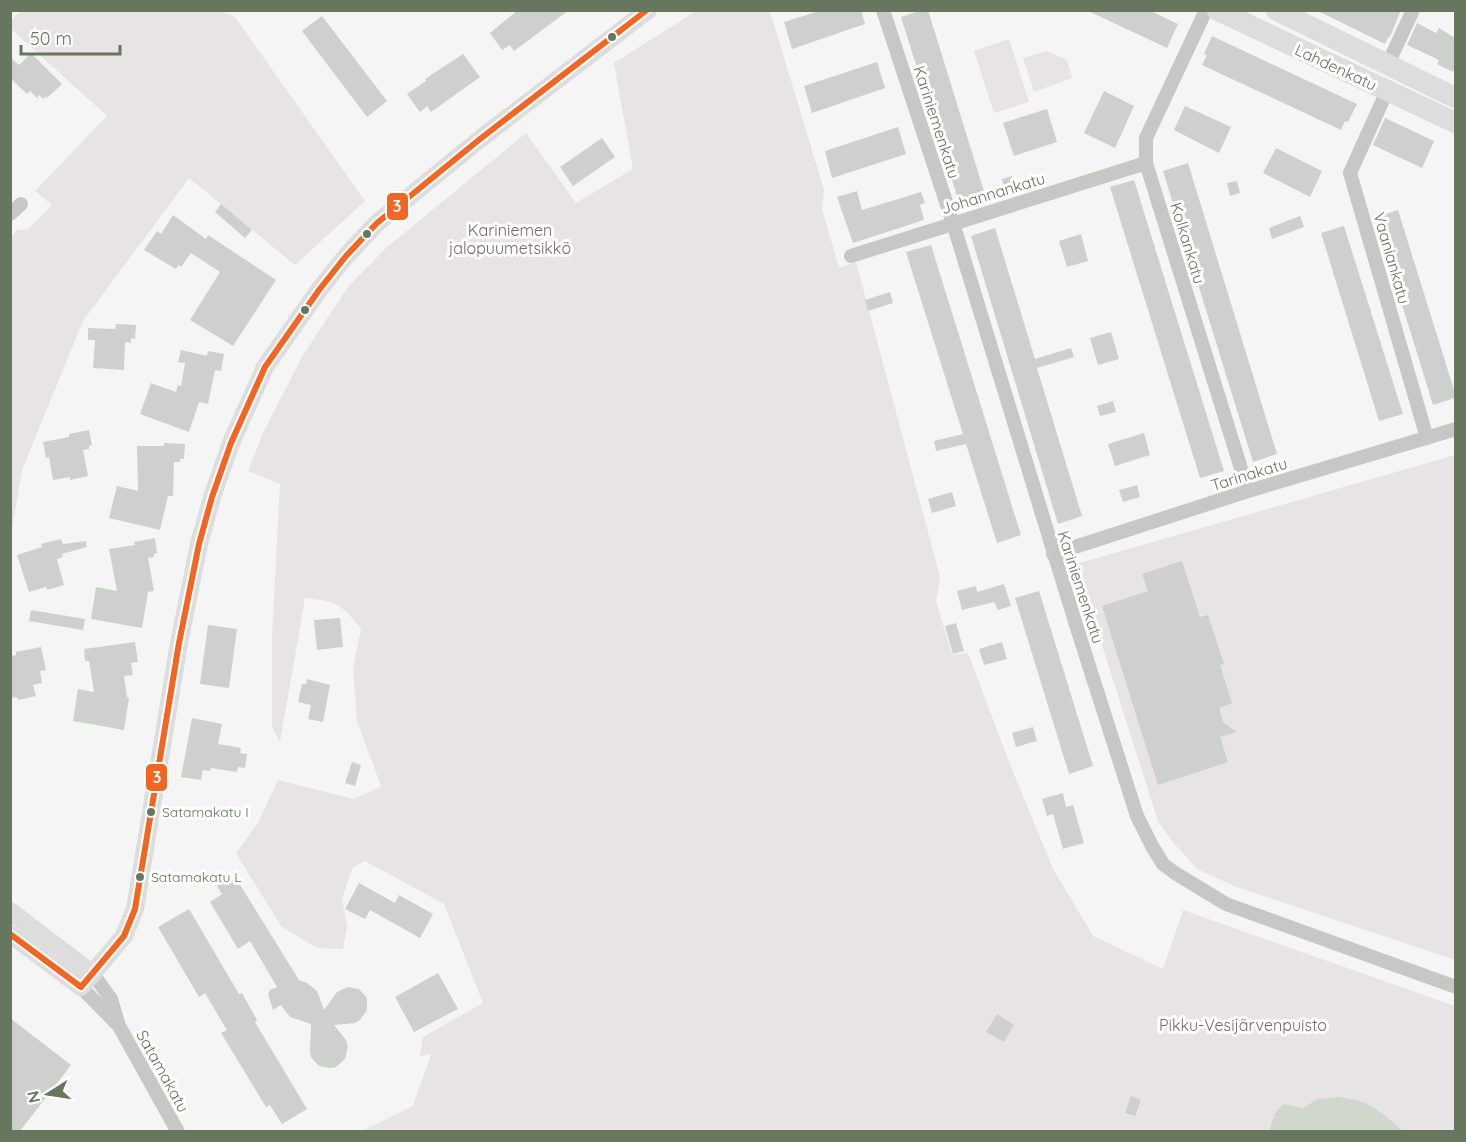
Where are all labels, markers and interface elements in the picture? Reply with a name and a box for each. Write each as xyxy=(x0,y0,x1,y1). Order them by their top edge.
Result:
scale bar xyxy=(21,18,120,56)
text: 50 m xyxy=(30,27,72,50)
unlabelled marker xyxy=(606,31,618,43)
street label: Lahdenkatu xyxy=(1292,39,1380,95)
street label: Kariniemenkatu xyxy=(909,63,965,181)
street label: Johannankatu xyxy=(939,168,1047,218)
line badge: 3 xyxy=(386,192,409,221)
text: 3 xyxy=(393,196,401,216)
street label: Kolkankatu xyxy=(1166,200,1210,286)
street label: Vaaniankatu xyxy=(1369,210,1415,306)
park label: Kariniemen jalopuumetsikkö xyxy=(448,220,571,258)
unlabelled marker xyxy=(361,228,373,240)
unlabelled marker xyxy=(299,304,311,316)
street label: Tarinakatu xyxy=(1208,453,1290,495)
street label: Kariniemenkatu xyxy=(1053,528,1109,646)
line badge: 3 xyxy=(145,763,168,792)
text: 3 xyxy=(153,767,161,787)
place label: Satamakatu I xyxy=(162,803,249,821)
marker: Satamakatu I xyxy=(145,806,157,818)
place label: Satamakatu L xyxy=(151,868,242,886)
marker: Satamakatu L xyxy=(134,871,146,883)
park label: Pikku-Vesijärvenpuisto xyxy=(1159,1015,1327,1035)
street label: Satamakatu xyxy=(132,1026,194,1116)
north arrow xyxy=(18,1064,78,1124)
text: N xyxy=(22,1089,44,1105)

